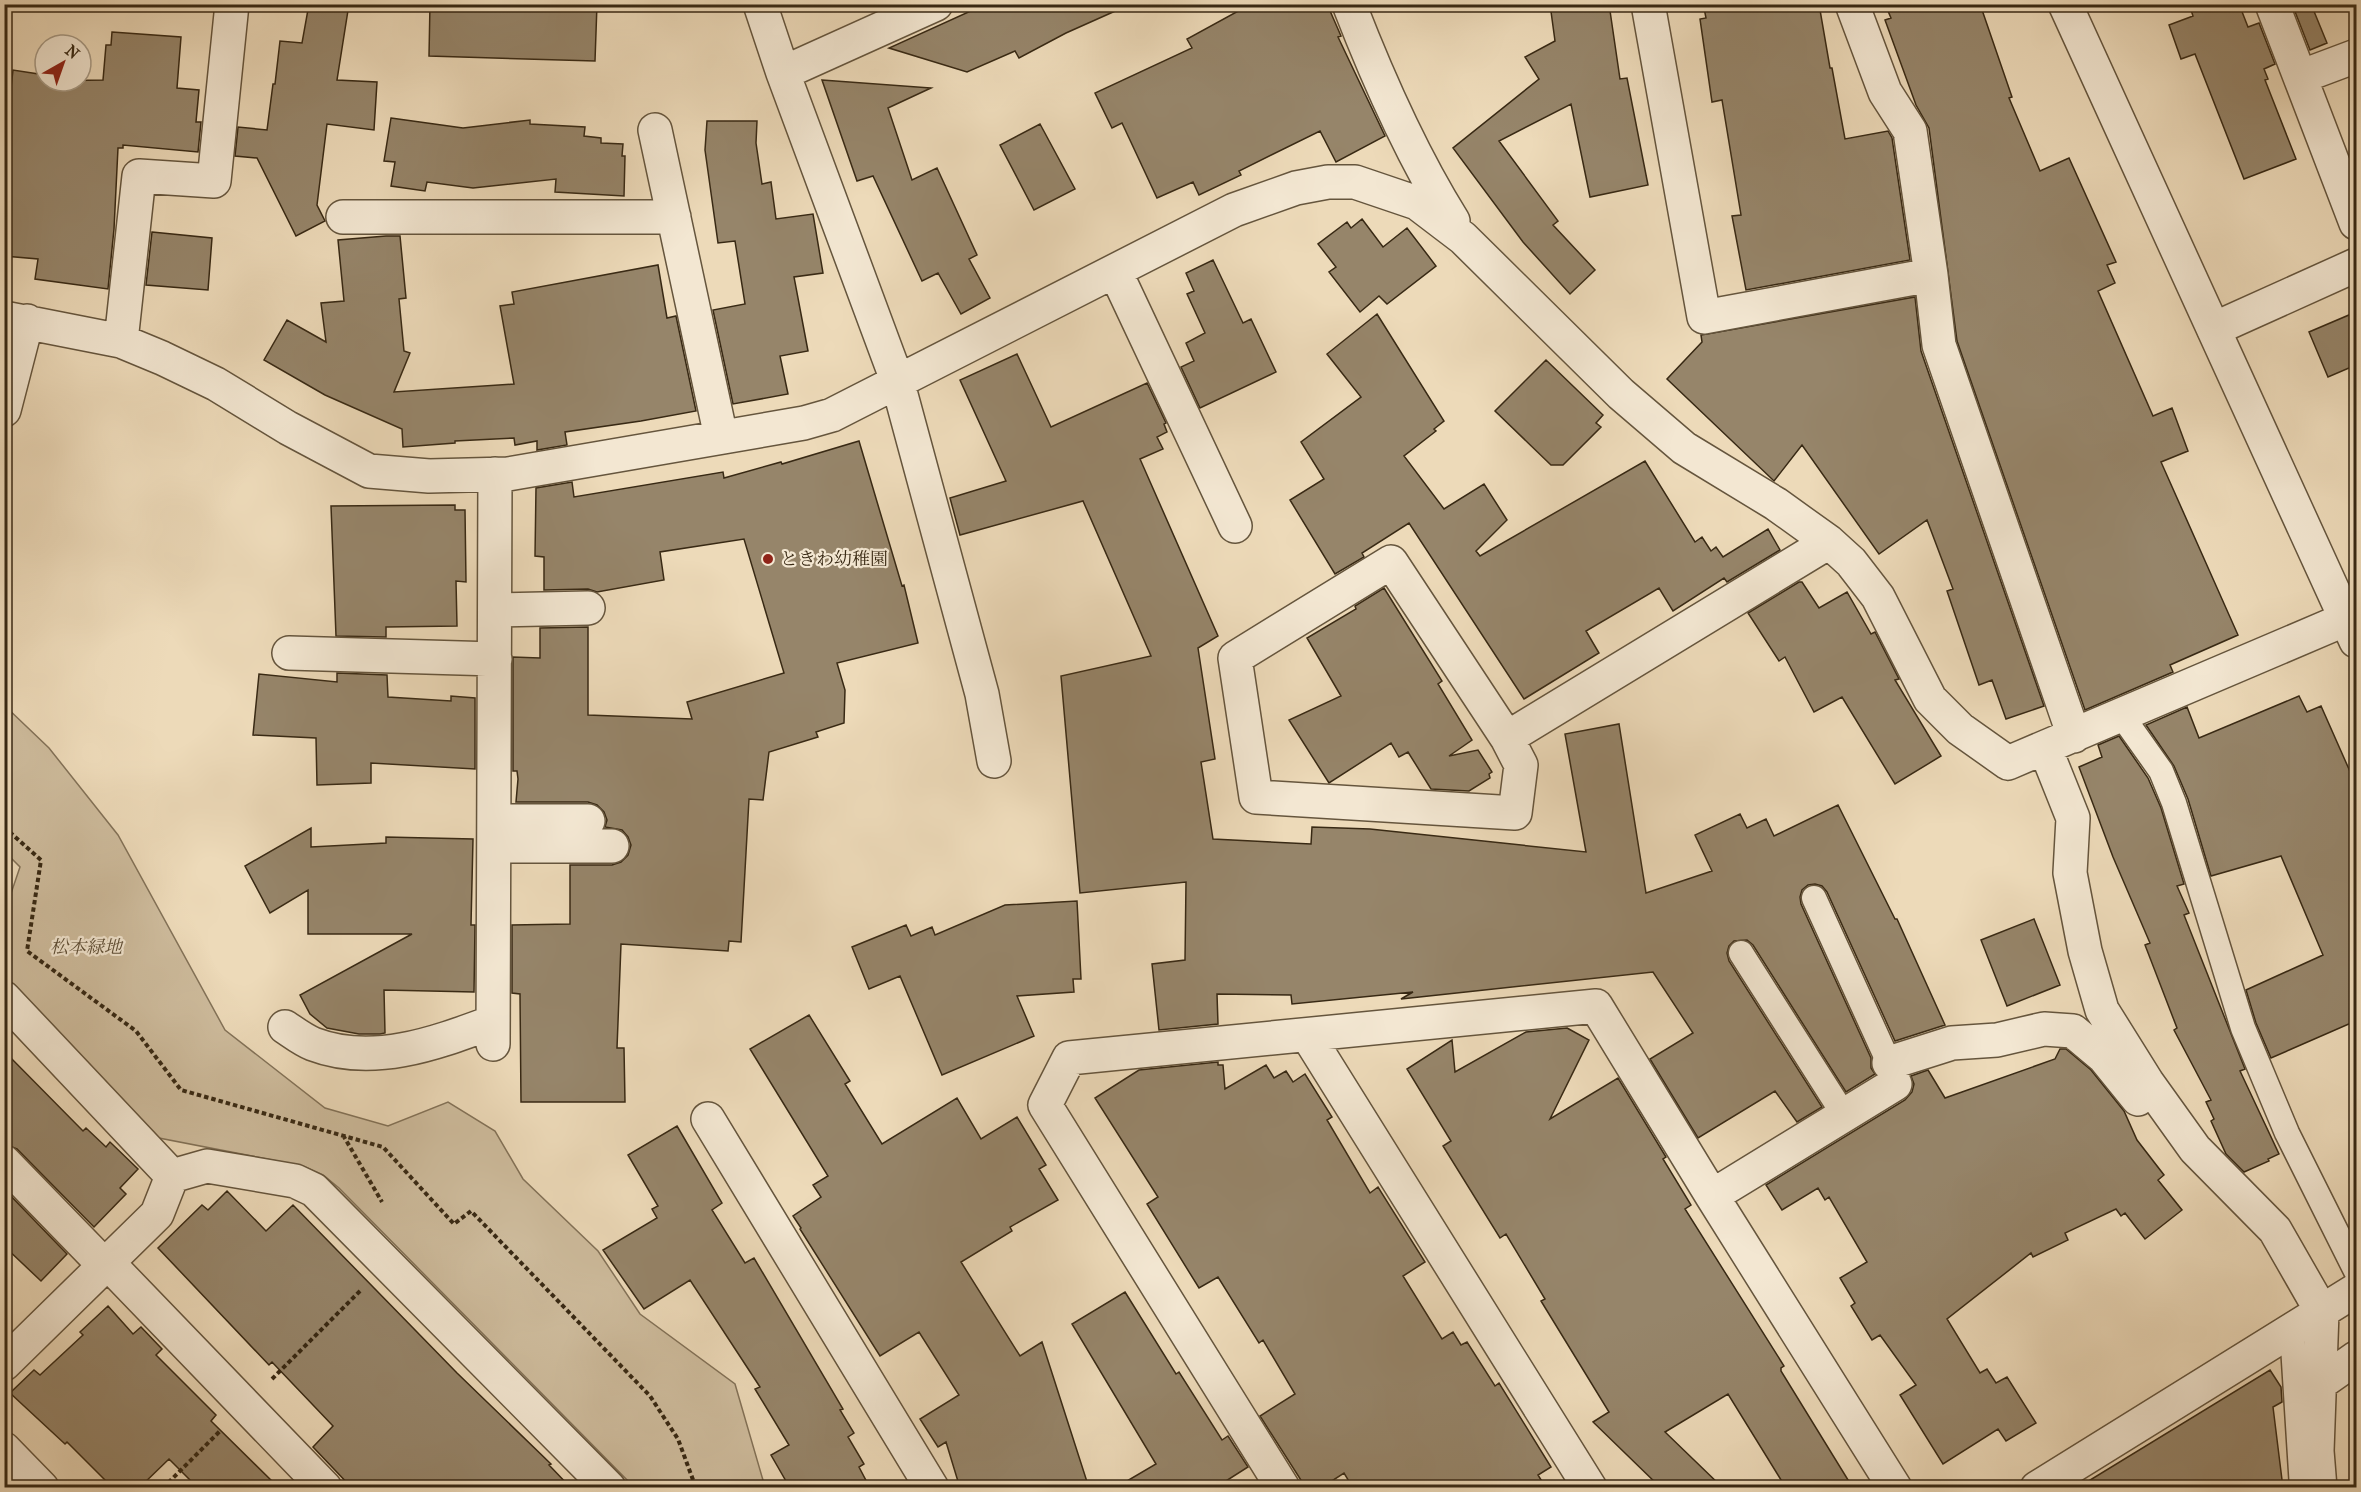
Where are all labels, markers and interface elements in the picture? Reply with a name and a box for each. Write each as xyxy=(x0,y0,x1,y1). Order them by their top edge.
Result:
north arrow xyxy=(33,33,93,93)
text: N xyxy=(62,41,84,64)
place label: ときわ幼稚園 xyxy=(780,549,888,570)
marker: ときわ幼稚園 xyxy=(761,552,775,566)
park label: 松本緑地 xyxy=(50,937,124,958)

